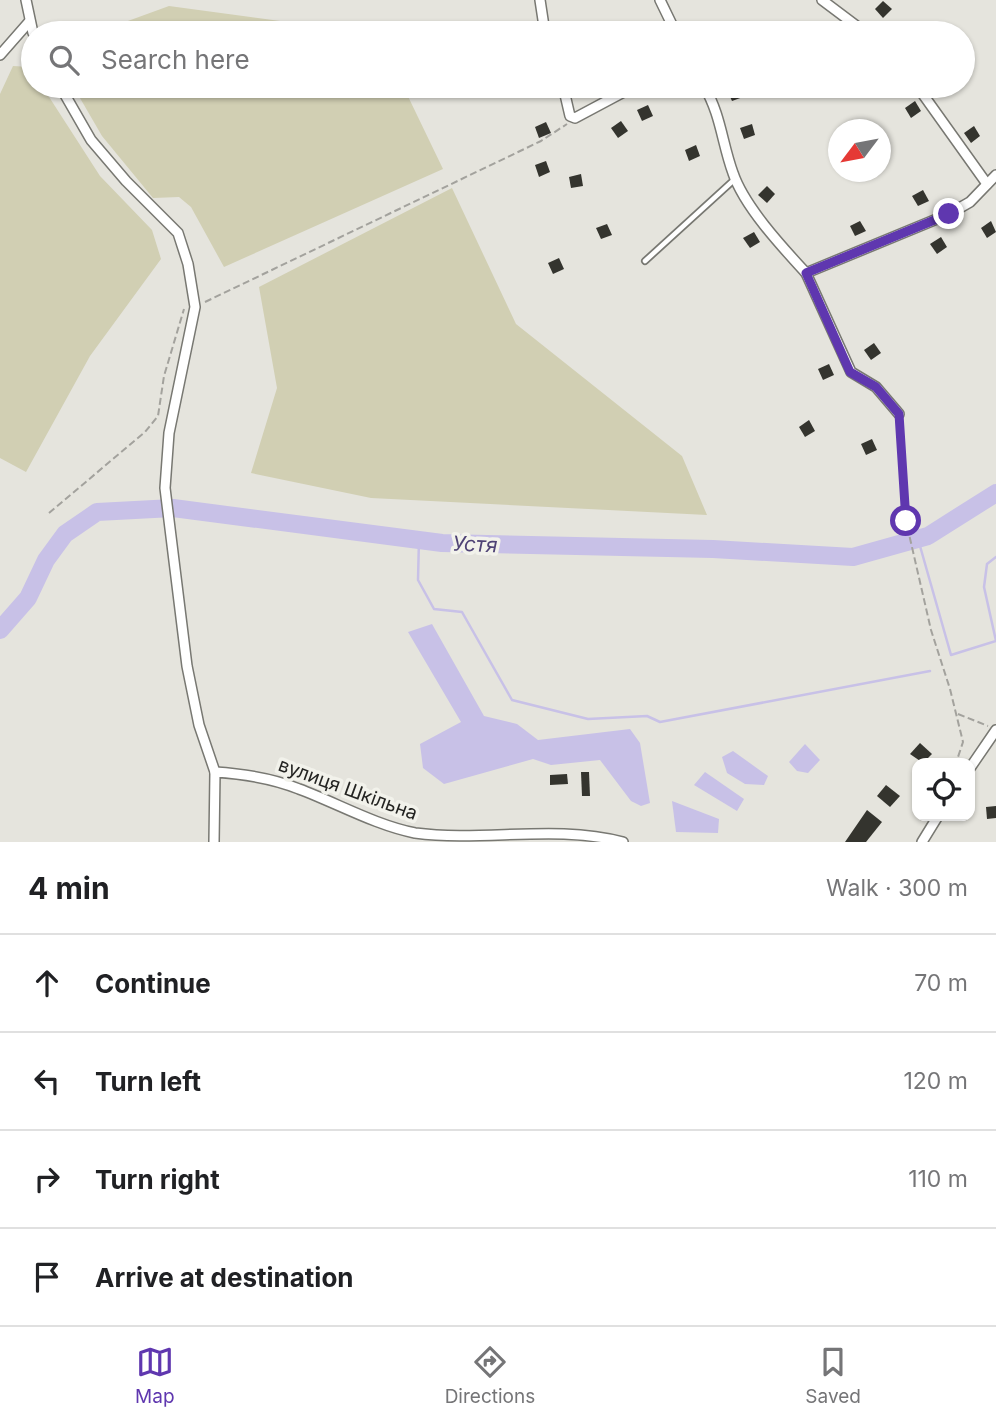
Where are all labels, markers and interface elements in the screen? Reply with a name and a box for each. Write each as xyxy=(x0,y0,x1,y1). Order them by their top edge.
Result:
search box xyxy=(21,21,975,98)
icon: search xyxy=(45,41,83,79)
text: Search here xyxy=(101,44,250,75)
north arrow xyxy=(828,119,891,182)
route end xyxy=(933,198,964,229)
route start xyxy=(890,505,921,536)
water label: Устя xyxy=(452,531,498,557)
street label: вулиця Шкільна xyxy=(275,753,421,825)
map controls xyxy=(912,758,975,821)
button: locate xyxy=(912,758,975,821)
text: 4 min xyxy=(28,870,110,906)
text: Walk · 300 m xyxy=(826,874,968,902)
icon: ahead xyxy=(28,964,66,1002)
text: Continue xyxy=(95,968,211,999)
text: 70 m xyxy=(914,969,968,997)
icon: left xyxy=(28,1062,66,1100)
text: Turn left xyxy=(95,1066,201,1097)
text: 120 m xyxy=(903,1067,968,1095)
icon: right xyxy=(28,1160,66,1198)
text: Turn right xyxy=(95,1164,220,1195)
text: 110 m xyxy=(908,1165,968,1193)
icon: arrive xyxy=(28,1258,66,1296)
text: Arrive at destination xyxy=(95,1262,354,1293)
tab: Map xyxy=(135,1343,175,1408)
tab: Directions xyxy=(445,1343,535,1408)
tab: Saved xyxy=(805,1343,861,1408)

